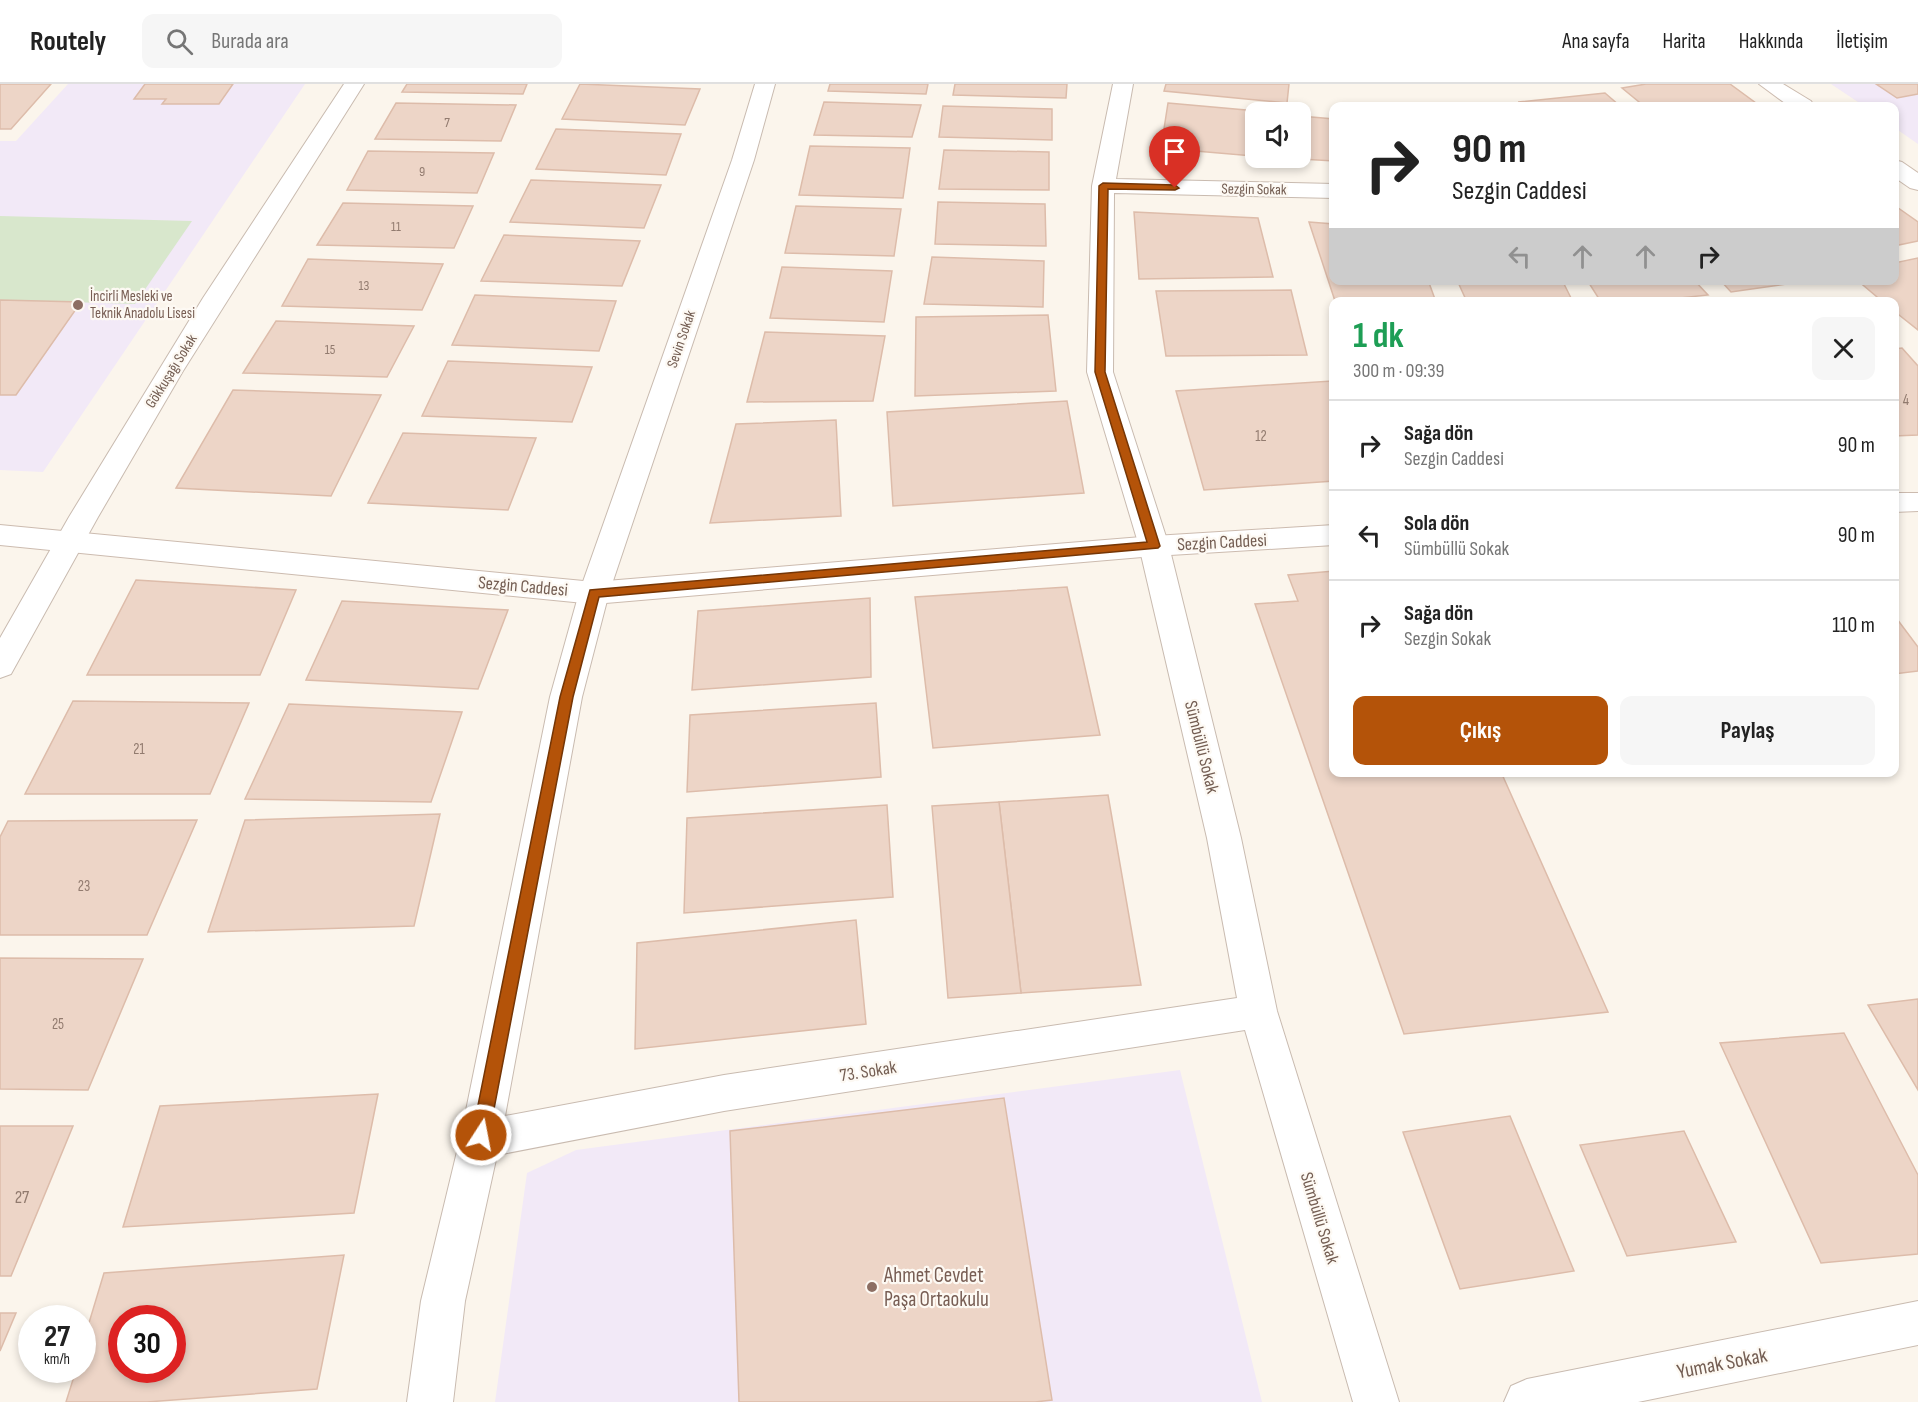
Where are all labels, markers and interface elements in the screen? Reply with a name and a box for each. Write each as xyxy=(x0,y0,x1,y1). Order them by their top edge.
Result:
search box xyxy=(142,14,562,68)
text: Routely xyxy=(30,25,106,58)
icon: search xyxy=(163,25,196,58)
text: Burada ara xyxy=(211,28,289,55)
text: Ana sayfa xyxy=(1562,29,1630,54)
text: Harita xyxy=(1663,29,1706,54)
text: Hakkında xyxy=(1739,29,1803,54)
text: İletişim xyxy=(1836,29,1888,54)
map controls xyxy=(1245,102,1311,168)
button: sound xyxy=(1245,102,1311,168)
house number: 7 xyxy=(444,114,450,131)
text: 90 m xyxy=(1452,124,1526,175)
pin xyxy=(1149,126,1200,188)
icon: right xyxy=(1353,126,1431,204)
icon: arrive xyxy=(1158,135,1191,168)
house number: 9 xyxy=(419,163,425,180)
text: Sezgin Caddesi xyxy=(1452,175,1587,207)
street label: Sezgin Sokak xyxy=(1221,179,1287,200)
house number: 11 xyxy=(391,218,401,235)
icon: left xyxy=(1503,240,1536,273)
icon: ahead xyxy=(1566,240,1599,273)
icon: ahead xyxy=(1629,240,1662,273)
icon: right xyxy=(1692,240,1725,273)
house number: 13 xyxy=(359,277,370,294)
place label: İncirli Mesleki ve Teknik Anadolu Lisesi xyxy=(90,287,195,323)
marker: İncirli Mesleki ve Teknik Anadolu Lisesi xyxy=(71,298,85,312)
street label: Sevin Sokak xyxy=(663,308,700,370)
text: 1 dk xyxy=(1353,315,1404,358)
button: close xyxy=(1812,317,1875,380)
street label: Gökkuşağı Sokak xyxy=(141,331,202,412)
house number: 15 xyxy=(325,341,336,358)
text: 300 m · 09:39 xyxy=(1353,359,1444,383)
house number: 4 xyxy=(1903,391,1909,410)
text: Sağa dön xyxy=(1404,420,1473,447)
house number: 12 xyxy=(1255,427,1267,446)
icon: right xyxy=(1353,429,1386,462)
text: 90 m xyxy=(1838,432,1875,459)
text: Sezgin Caddesi xyxy=(1404,447,1504,471)
text: Sola dön xyxy=(1404,510,1469,537)
icon: left xyxy=(1353,519,1386,552)
text: 90 m xyxy=(1838,522,1875,549)
street label: Sezgin Caddesi xyxy=(1177,530,1267,555)
text: Sümbüllü Sokak xyxy=(1404,537,1509,561)
street label: Sezgin Caddesi xyxy=(477,572,569,601)
text: Sağa dön xyxy=(1404,600,1473,627)
icon: right xyxy=(1353,609,1386,642)
text: 110 m xyxy=(1832,612,1875,639)
text: Sezgin Sokak xyxy=(1404,627,1491,651)
button: Çıkış xyxy=(1353,696,1608,765)
button: Paylaş xyxy=(1620,696,1875,765)
street label: Sümbüllü Sokak xyxy=(1180,699,1223,796)
house number: 21 xyxy=(133,740,145,759)
house number: 23 xyxy=(78,877,90,896)
house number: 25 xyxy=(52,1015,64,1034)
street label: 73. Sokak xyxy=(838,1057,898,1086)
position arrow xyxy=(449,1103,513,1167)
street label: Sümbüllü Sokak xyxy=(1296,1170,1343,1267)
house number: 27 xyxy=(15,1187,30,1208)
place label: Ahmet Cevdet Paşa Ortaokulu xyxy=(883,1263,989,1312)
marker: Ahmet Cevdet Paşa Ortaokulu xyxy=(865,1280,879,1294)
speed limit sign: 30 xyxy=(108,1305,186,1383)
text: 27 xyxy=(44,1319,70,1355)
street label: Yumak Sokak xyxy=(1675,1342,1769,1384)
text: km/h xyxy=(44,1350,70,1369)

